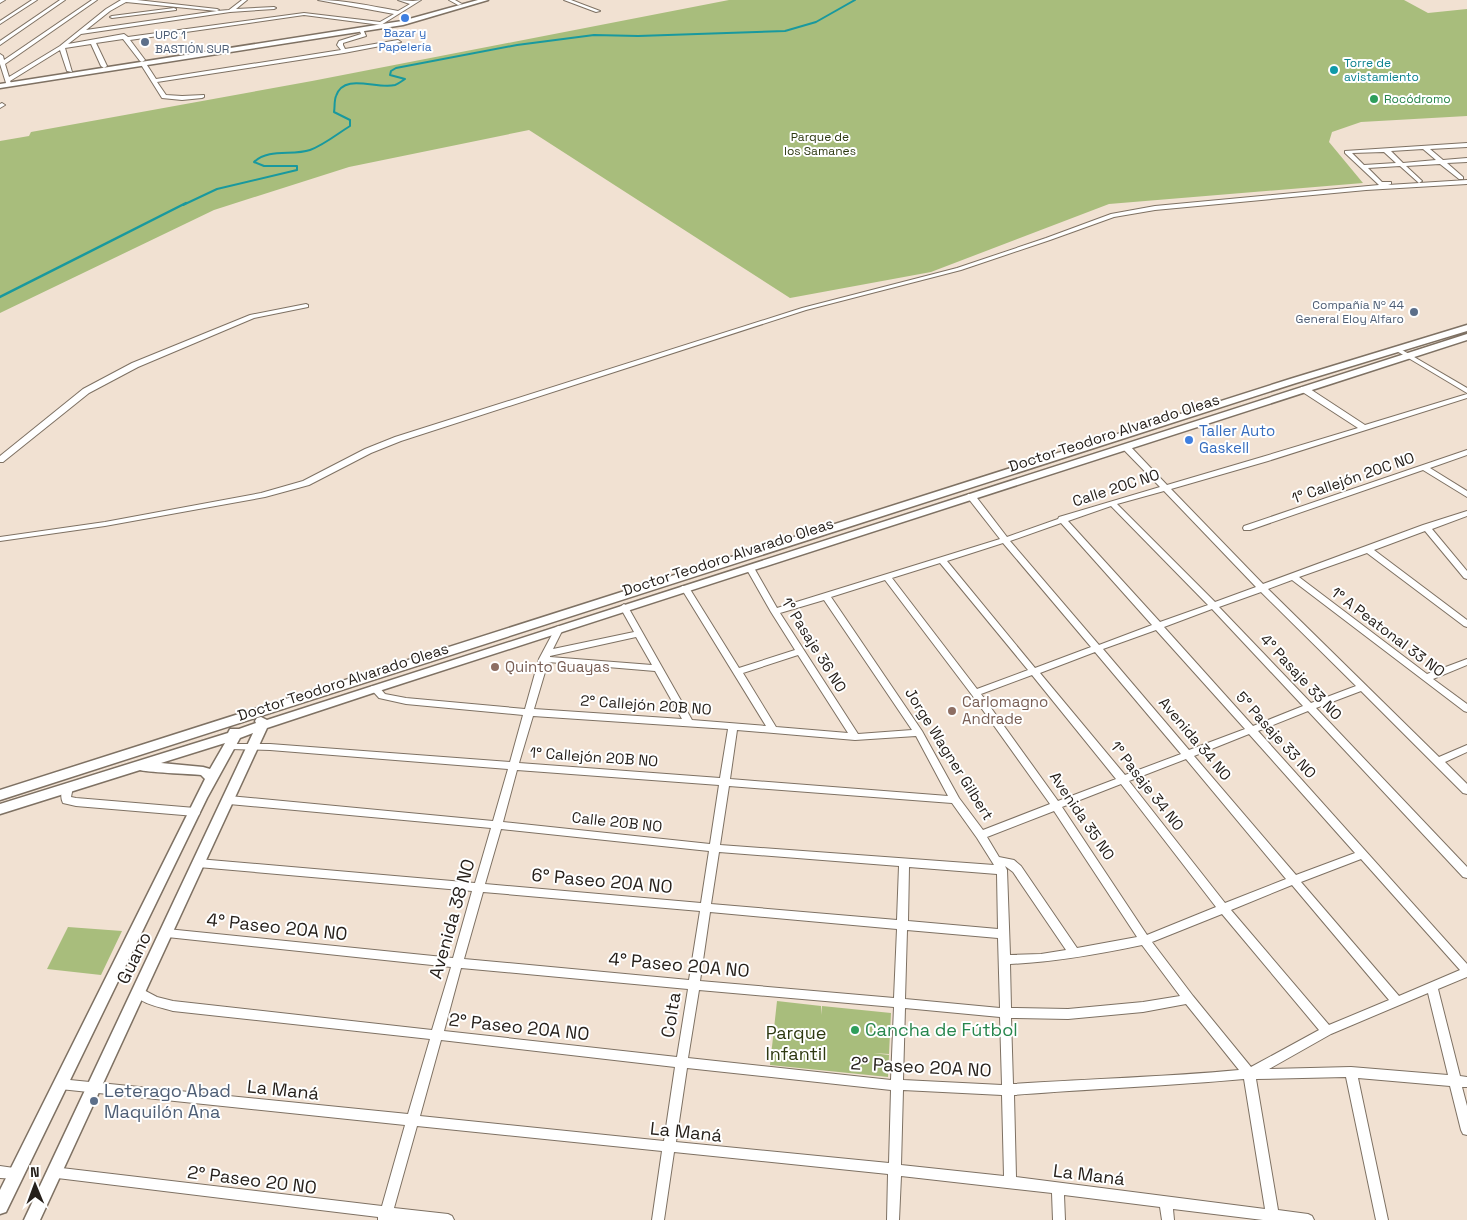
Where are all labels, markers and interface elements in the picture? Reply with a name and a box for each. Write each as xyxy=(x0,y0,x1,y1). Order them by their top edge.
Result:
marker: Bazar y Papelería xyxy=(399,12,411,24)
place label: Bazar y Papelería xyxy=(378,25,432,55)
place label: UPC 1 BASTIÓN SUR xyxy=(155,27,229,57)
marker: UPC 1 BASTIÓN SUR xyxy=(139,36,151,48)
place label: Torre de avistamiento xyxy=(1344,55,1419,85)
marker: Torre de avistamiento xyxy=(1328,64,1340,76)
place label: Rocódromo xyxy=(1384,91,1451,107)
marker: Rocódromo xyxy=(1368,93,1380,105)
park label: Parque de los Samanes xyxy=(784,129,856,159)
place label: Compañía Nº 44 General Eloy Alfaro xyxy=(1296,297,1404,327)
marker: Compañía Nº 44 General Eloy Alfaro xyxy=(1408,306,1420,318)
street label: Doctor Teodoro Alvarado Oleas xyxy=(1006,389,1222,476)
place label: Taller Auto Gaskell xyxy=(1199,421,1275,457)
marker: Taller Auto Gaskell xyxy=(1183,434,1195,446)
street label: 1° Callejón 20C NO xyxy=(1289,448,1417,507)
street label: Calle 20C NO xyxy=(1070,465,1162,511)
street label: Doctor Teodoro Alvarado Oleas xyxy=(620,513,836,600)
street label: 1° A Peatonal 33 NO xyxy=(1328,583,1449,681)
street label: 1° Pasaje 36 NO xyxy=(778,594,851,696)
street label: 4° Pasaje 33 NO xyxy=(1256,629,1346,724)
street label: Doctor Teodoro Alvarado Oleas xyxy=(235,638,451,725)
place label: Quinto Guayas xyxy=(505,657,610,676)
marker: Quinto Guayas xyxy=(489,661,501,673)
street label: Jorge Wagner Gilbert xyxy=(901,684,998,823)
street label: 5° Pasaje 33 NO xyxy=(1232,687,1321,782)
street label: 2° Callejón 20B NO xyxy=(580,690,712,719)
place label: Carlomagno Andrade xyxy=(962,692,1048,728)
street label: Avenida 34 NO xyxy=(1155,693,1236,784)
marker: Carlomagno Andrade xyxy=(946,705,958,717)
street label: 1° Pasaje 34 NO xyxy=(1107,737,1188,834)
street label: 1° Callejón 20B NO xyxy=(529,743,659,770)
street label: Avenida 35 NO xyxy=(1046,768,1119,864)
street label: Calle 20B NO xyxy=(571,807,663,836)
street label: Avenida 38 NO xyxy=(423,856,480,982)
street label: 6° Paseo 20A NO xyxy=(531,863,673,898)
street label: 4° Paseo 20A NO xyxy=(205,908,349,945)
street label: Guano xyxy=(111,928,156,988)
street label: 4° Paseo 20A NO xyxy=(607,947,751,982)
street label: Colta xyxy=(656,991,685,1039)
street label: 2° Paseo 20A NO xyxy=(448,1008,590,1045)
place label: Cancha de Fútbol xyxy=(865,1018,1018,1041)
park label: Parque Infantil xyxy=(765,1021,827,1065)
marker: Cancha de Fútbol xyxy=(849,1024,861,1036)
street label: 2° Paseo 20A NO xyxy=(850,1051,992,1082)
street label: La Maná xyxy=(246,1074,320,1105)
place label: Leterago Abad Maquilón Ana xyxy=(104,1079,231,1123)
marker: Leterago Abad Maquilón Ana xyxy=(88,1095,100,1107)
street label: La Maná xyxy=(649,1116,723,1147)
street label: La Maná xyxy=(1052,1159,1126,1190)
north arrow xyxy=(10,1160,60,1210)
street label: 2° Paseo 20 NO xyxy=(186,1160,318,1199)
text: N xyxy=(30,1163,40,1181)

